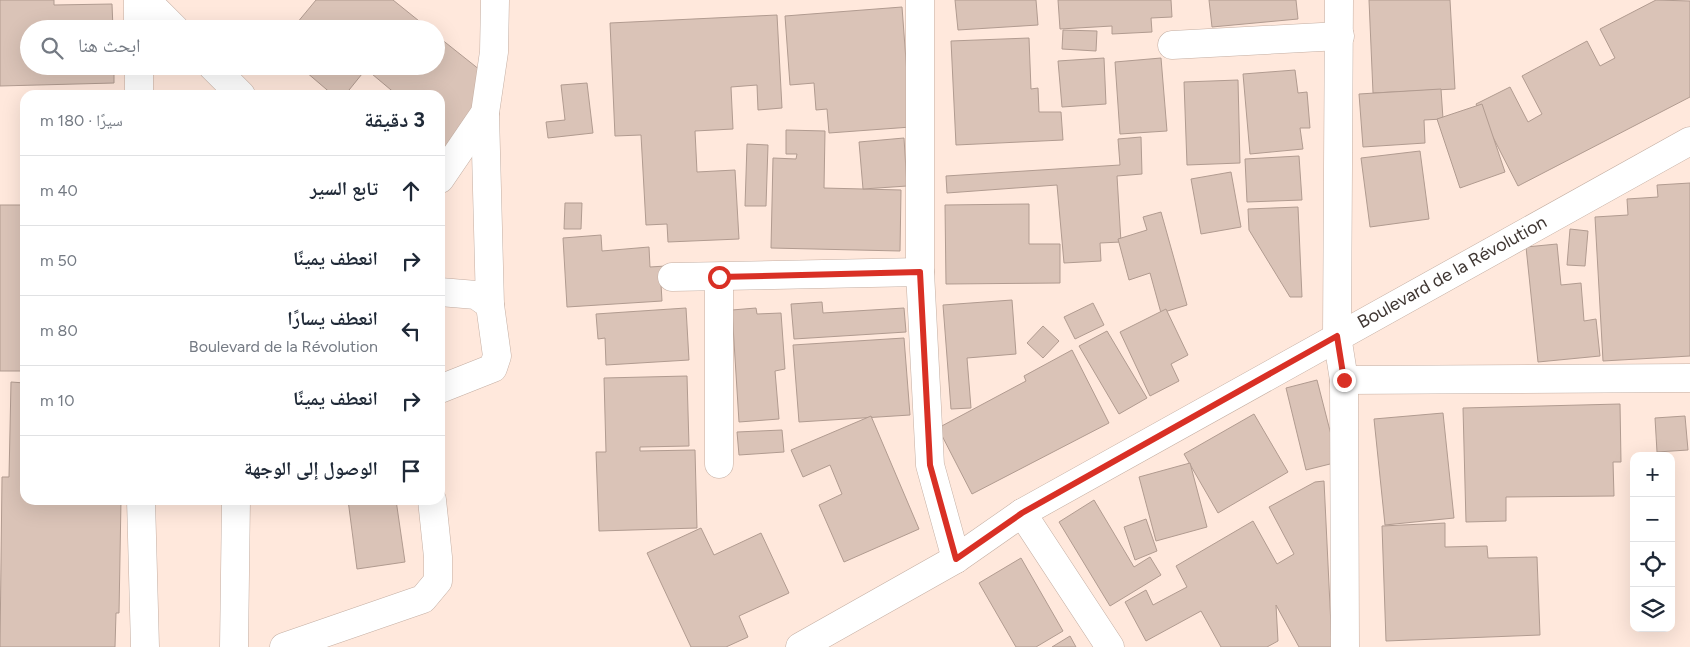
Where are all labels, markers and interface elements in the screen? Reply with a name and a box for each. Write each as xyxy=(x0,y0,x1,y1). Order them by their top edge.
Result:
search box xyxy=(20,20,445,75)
icon: search xyxy=(38,34,66,62)
text: ابحث هنا xyxy=(78,34,141,57)
text: 3 دقيقة xyxy=(364,107,425,132)
text: سيرًا · 180 m xyxy=(40,111,123,130)
text: تابع السير xyxy=(310,177,378,200)
icon: ahead xyxy=(397,177,425,205)
text: 40 m xyxy=(40,181,78,200)
street label: Boulevard de la Révolution xyxy=(1354,211,1550,333)
text: انعطف يمينًا xyxy=(293,247,378,270)
icon: right xyxy=(397,247,425,275)
text: 50 m xyxy=(40,251,77,270)
route start xyxy=(708,266,731,289)
text: انعطف يسارًا xyxy=(287,307,378,330)
icon: left xyxy=(397,317,425,345)
text: 80 m xyxy=(40,321,78,340)
text: Boulevard de la Révolution xyxy=(189,337,378,356)
route end xyxy=(1333,369,1356,392)
text: انعطف يمينًا xyxy=(293,387,378,410)
icon: right xyxy=(397,387,425,415)
text: 10 m xyxy=(40,391,74,410)
map controls xyxy=(1630,452,1675,632)
button: + xyxy=(1630,452,1675,497)
text: الوصول إلى الوجهة xyxy=(244,457,378,480)
icon: arrive xyxy=(397,457,425,485)
button: − xyxy=(1630,497,1675,542)
button: locate xyxy=(1630,542,1675,587)
button: layers xyxy=(1630,587,1675,632)

